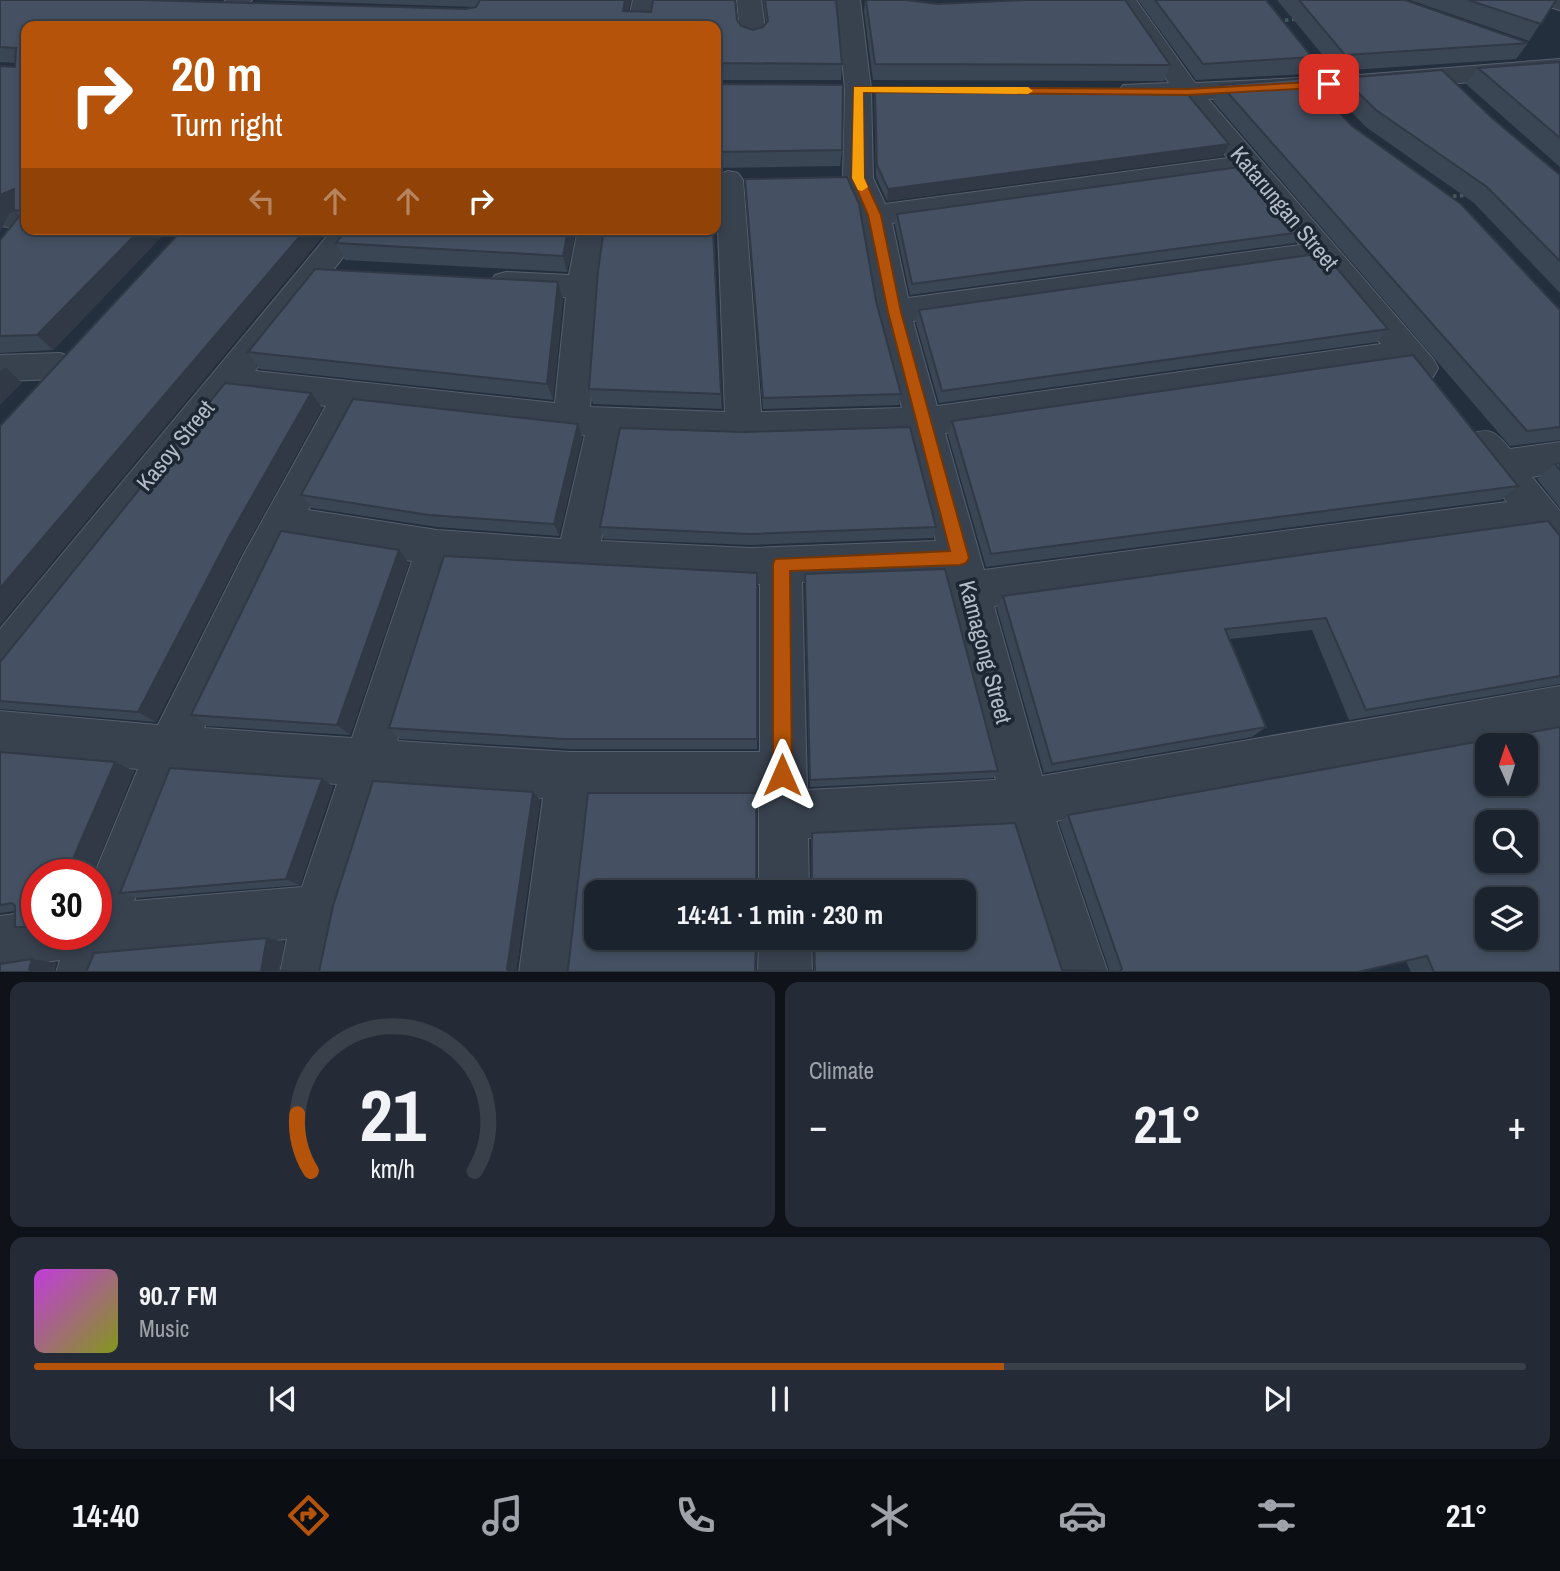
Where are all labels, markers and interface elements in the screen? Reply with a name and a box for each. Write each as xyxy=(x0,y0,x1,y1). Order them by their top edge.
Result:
text: 20 m xyxy=(171,40,263,106)
icon: right xyxy=(56,49,147,140)
pin xyxy=(1299,54,1359,114)
icon: arrive xyxy=(1310,65,1348,103)
text: Turn right xyxy=(171,103,283,146)
street label: Katarungan Street xyxy=(1224,139,1346,277)
icon: left xyxy=(243,182,281,220)
icon: ahead xyxy=(316,182,354,220)
icon: ahead xyxy=(389,182,427,220)
icon: right xyxy=(462,182,500,220)
street label: Kasoy Street xyxy=(129,393,221,497)
street label: Kamagong Street xyxy=(952,577,1020,727)
north arrow xyxy=(1475,733,1538,796)
map controls xyxy=(1475,733,1538,950)
position arrow xyxy=(745,738,819,812)
button: search xyxy=(1475,810,1538,873)
speed limit sign: 30 xyxy=(21,859,112,950)
button: layers xyxy=(1475,887,1538,950)
text: 14:41 · 1 min · 230 m xyxy=(677,897,883,932)
text: Climate xyxy=(809,1055,874,1086)
text: 21 xyxy=(359,1066,426,1164)
text: 21° xyxy=(1133,1089,1202,1159)
text: − xyxy=(809,1100,827,1151)
text: + xyxy=(1508,1100,1526,1151)
text: km/h xyxy=(370,1151,415,1185)
text: 90.7 FM xyxy=(139,1278,217,1313)
text: Music xyxy=(139,1313,189,1344)
icon: previous xyxy=(264,1380,302,1418)
icon: pause xyxy=(761,1380,799,1418)
icon: next xyxy=(1258,1380,1296,1418)
icon: directions xyxy=(284,1491,333,1540)
icon: music xyxy=(478,1491,527,1540)
icon: phone xyxy=(671,1491,720,1540)
icon: climate xyxy=(865,1491,914,1540)
icon: car xyxy=(1058,1491,1107,1540)
icon: filters xyxy=(1252,1491,1301,1540)
text: 14:40 xyxy=(72,1494,139,1537)
text: 21° xyxy=(1446,1494,1488,1537)

